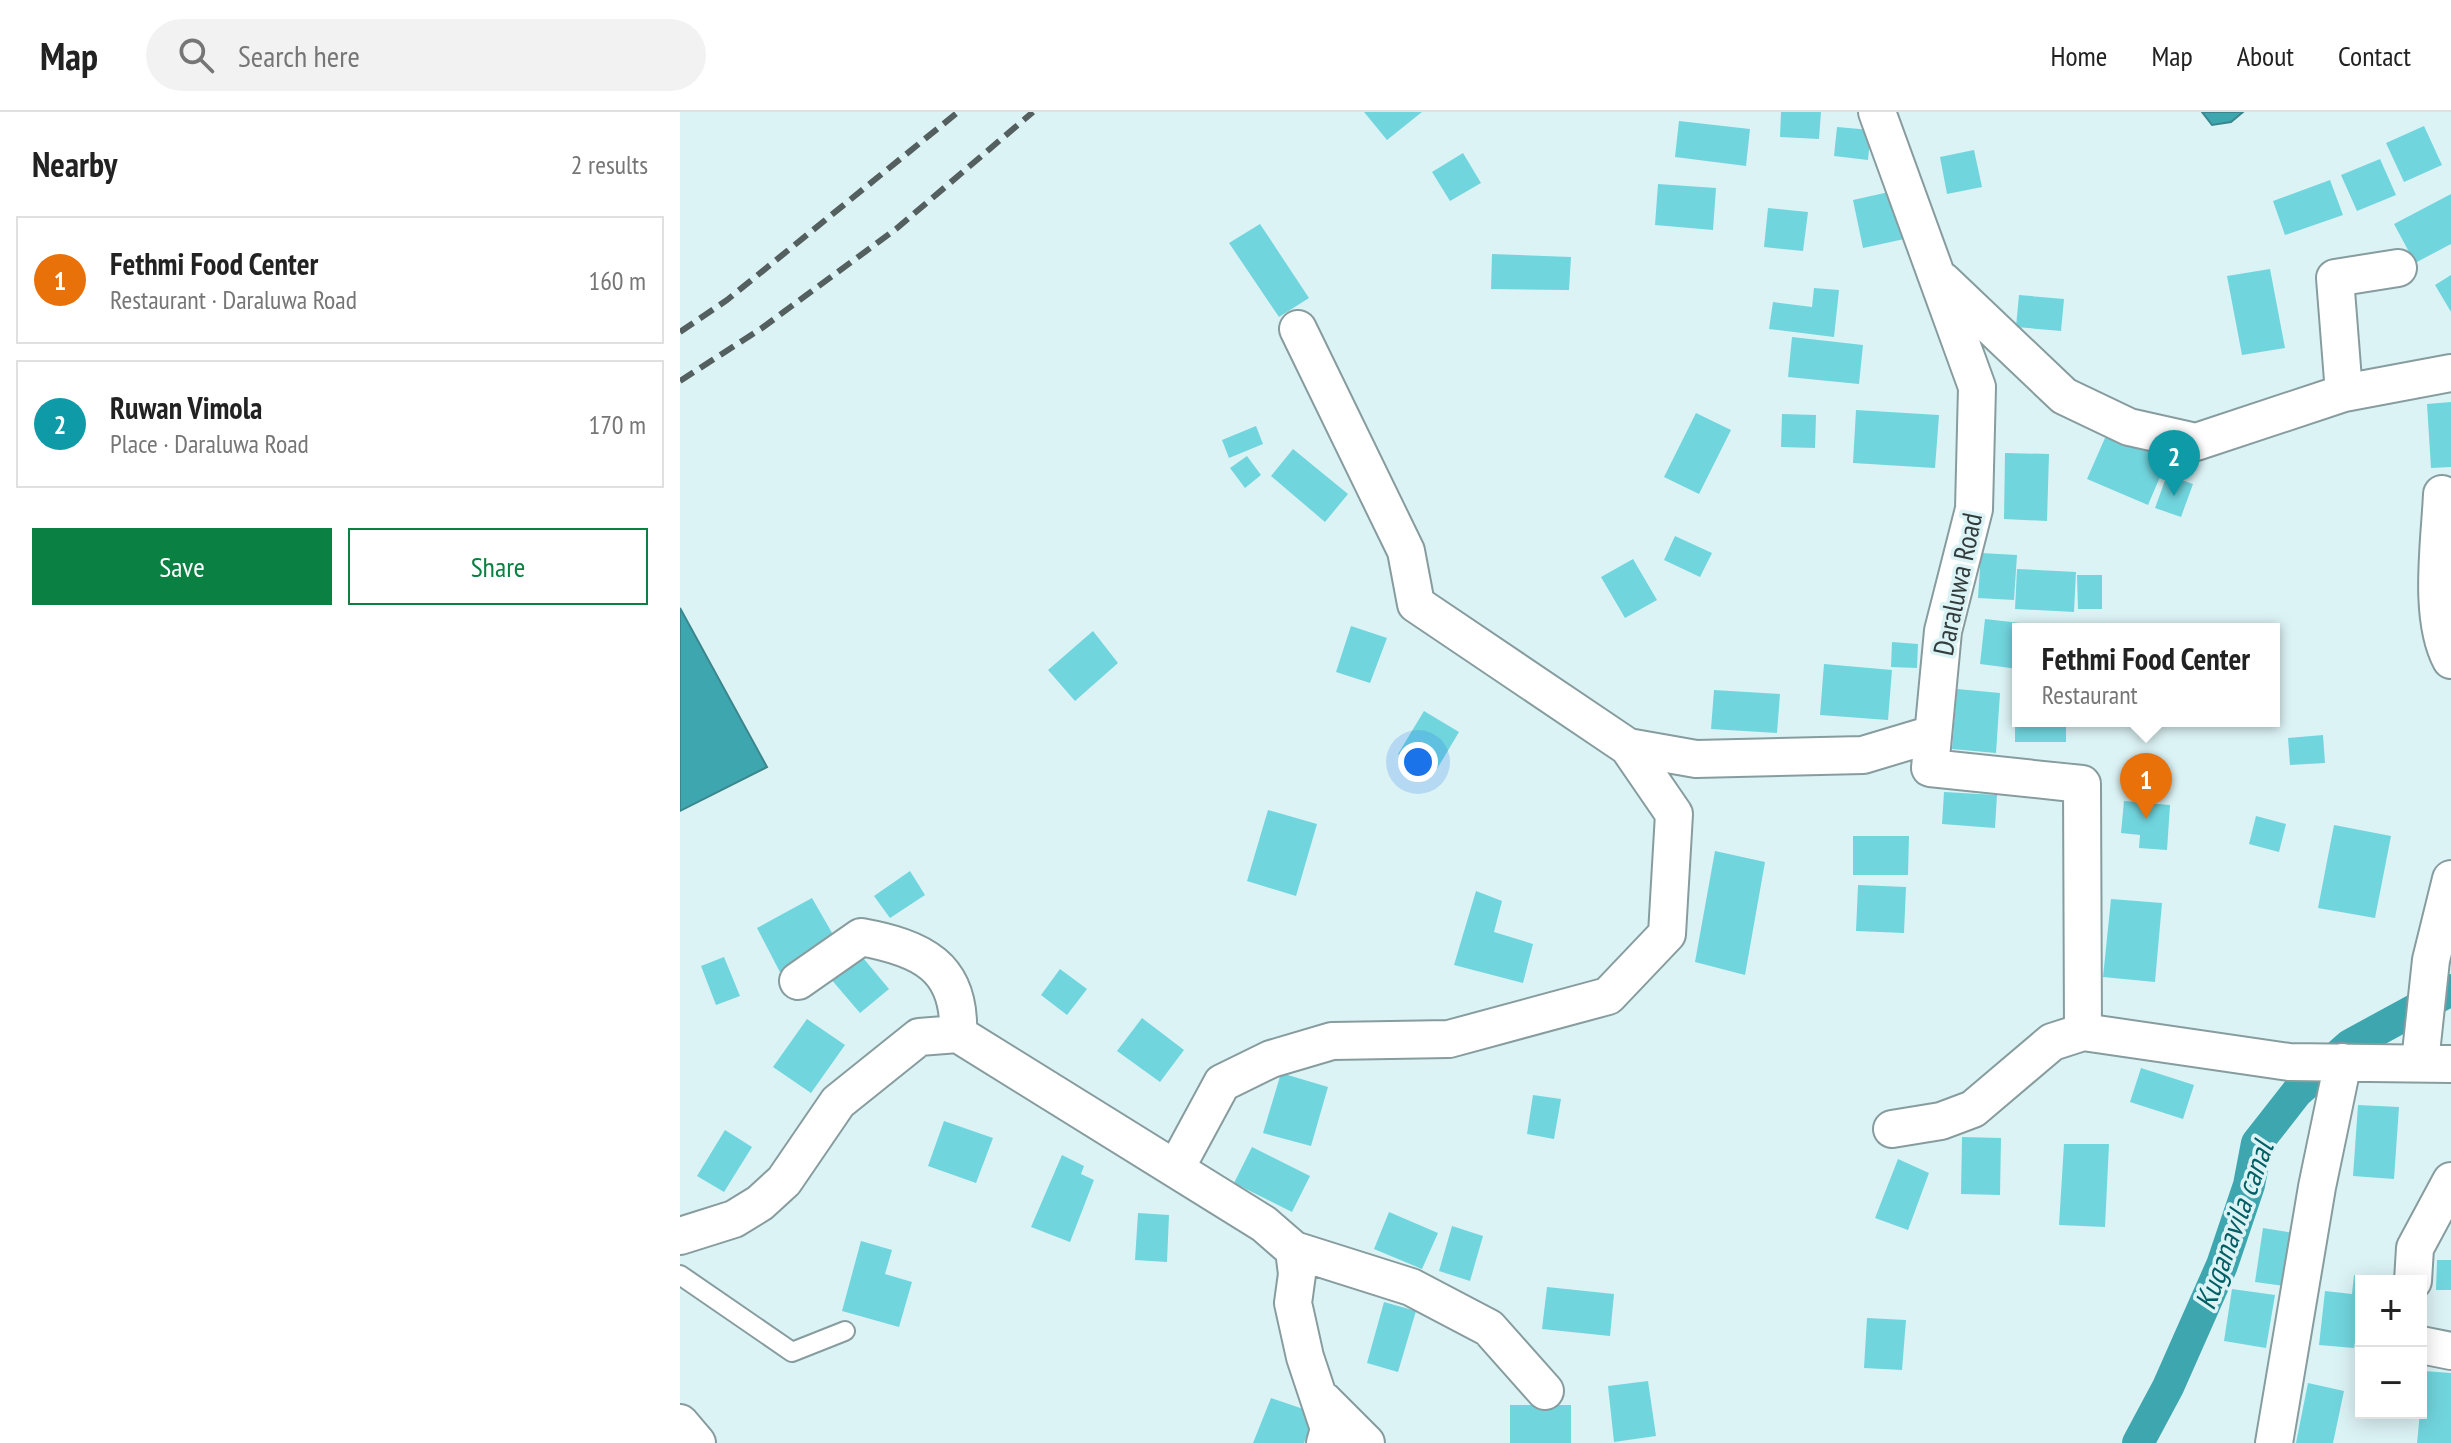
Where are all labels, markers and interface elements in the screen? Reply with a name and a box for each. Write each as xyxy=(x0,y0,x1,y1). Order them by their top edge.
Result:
search box xyxy=(146,19,706,91)
text: Map xyxy=(40,31,98,80)
icon: search xyxy=(174,33,218,77)
text: Search here xyxy=(238,36,360,75)
text: Home xyxy=(2051,37,2107,74)
text: Map xyxy=(2151,37,2193,74)
text: About xyxy=(2237,37,2294,74)
text: Contact xyxy=(2338,37,2411,74)
text: Nearby xyxy=(32,142,117,186)
text: 2 results xyxy=(571,148,648,181)
text: Fethmi Food Center xyxy=(110,244,318,283)
text: 1 xyxy=(54,264,66,297)
text: 160 m xyxy=(588,264,646,297)
text: Restaurant · Daraluwa Road xyxy=(110,283,357,316)
text: Ruwan Vimola xyxy=(110,388,262,427)
text: 2 xyxy=(54,408,66,441)
text: 170 m xyxy=(588,408,646,441)
text: Place · Daraluwa Road xyxy=(110,427,309,460)
pin: 2 xyxy=(2148,430,2200,496)
street label: Daraluwa Road xyxy=(1924,509,1990,659)
button: Save xyxy=(32,528,332,605)
button: Share xyxy=(348,528,648,605)
popup xyxy=(2012,623,2280,727)
text: Fethmi Food Center xyxy=(2042,639,2250,678)
text: Restaurant xyxy=(2042,678,2138,711)
your location xyxy=(1398,742,1438,782)
pin: 1 xyxy=(2120,753,2172,819)
water label: Kuganavila canal xyxy=(2185,1133,2282,1314)
map controls xyxy=(2355,1275,2427,1419)
button: + xyxy=(2355,1275,2427,1347)
button: − xyxy=(2355,1347,2427,1419)

